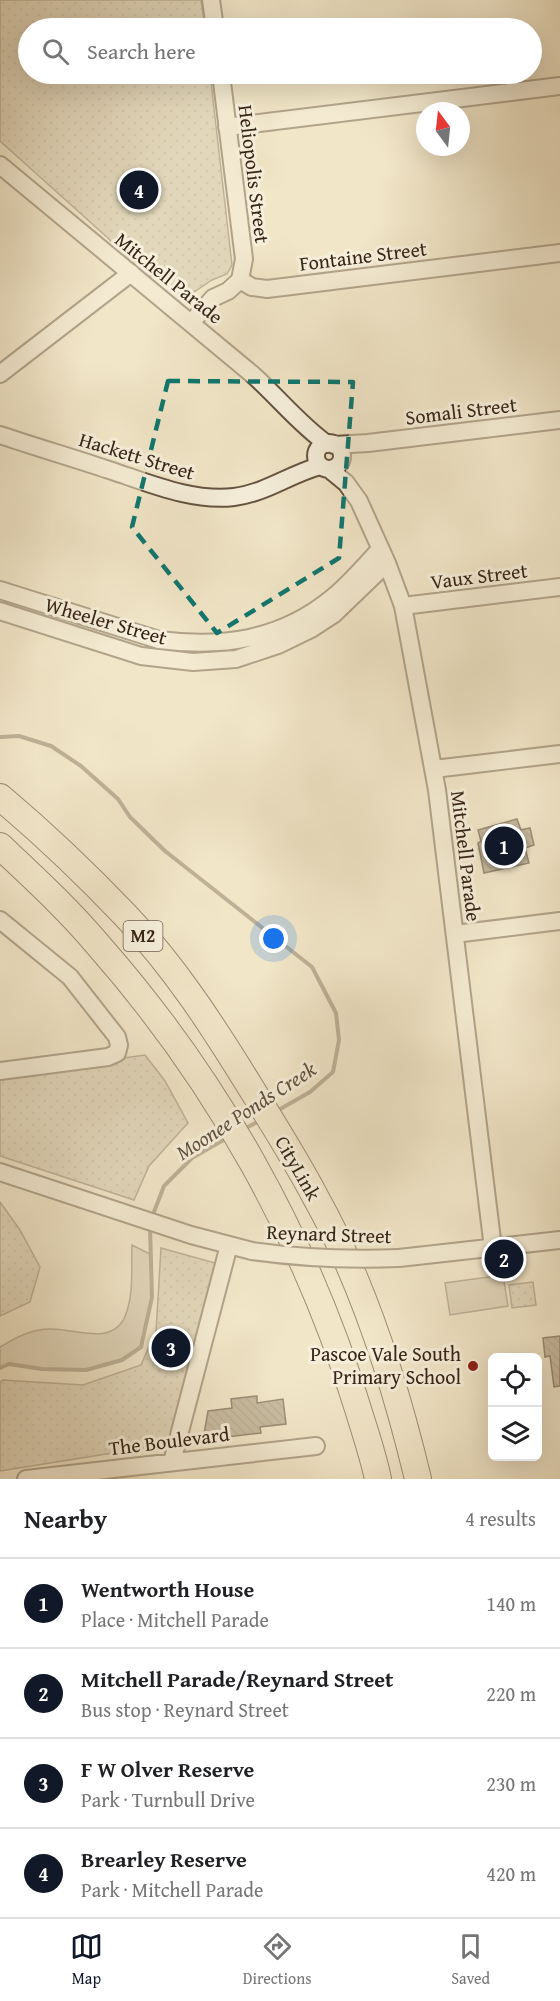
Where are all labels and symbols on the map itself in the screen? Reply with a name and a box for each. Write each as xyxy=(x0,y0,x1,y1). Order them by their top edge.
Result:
north arrow xyxy=(416,102,470,156)
street label: Heliopolis Street xyxy=(232,103,277,245)
pin: 4 xyxy=(120,168,158,213)
street label: Mitchell Parade xyxy=(109,225,230,330)
street label: Fontaine Street xyxy=(298,233,428,278)
street label: Somali Street xyxy=(404,389,518,432)
street label: Hackett Street xyxy=(76,424,199,487)
street label: Vaux Street xyxy=(429,555,529,596)
street label: Wheeler Street xyxy=(42,589,170,652)
street label: Mitchell Parade xyxy=(444,789,489,923)
pin: 1 xyxy=(484,824,524,868)
road number: M2 xyxy=(124,921,162,951)
your location xyxy=(259,924,288,953)
water label: Moonee Ponds Creek xyxy=(170,1053,322,1168)
street label: CityLink xyxy=(268,1130,329,1206)
street label: Reynard Street xyxy=(266,1217,392,1250)
pin: 2 xyxy=(484,1236,524,1282)
pin: 3 xyxy=(152,1326,190,1370)
place label: Pascoe Vale South Primary School xyxy=(310,1339,461,1391)
marker: Pascoe Vale South Primary School xyxy=(466,1359,480,1373)
street label: The Boulevard xyxy=(107,1419,231,1462)

